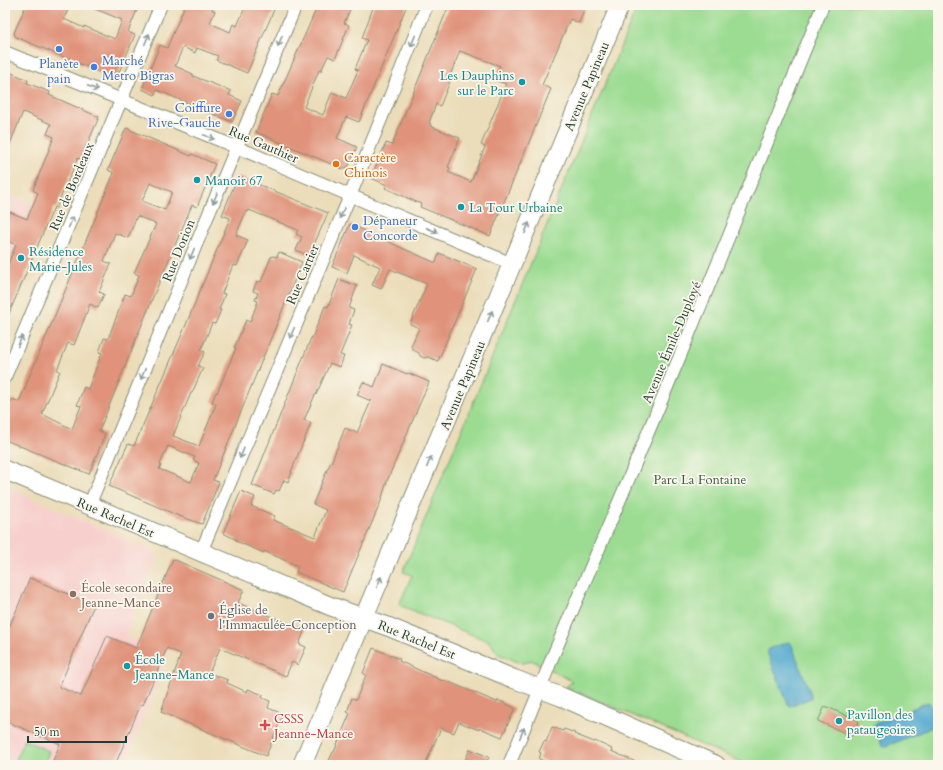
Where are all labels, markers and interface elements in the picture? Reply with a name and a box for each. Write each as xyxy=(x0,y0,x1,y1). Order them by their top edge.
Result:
one-way arrow xyxy=(144,33,152,45)
one-way arrow xyxy=(276,35,284,47)
one-way arrow xyxy=(408,35,416,47)
street label: Avenue Papineau xyxy=(560,39,614,134)
marker: Planète pain xyxy=(54,44,64,54)
place label: Marché Metro Bigras xyxy=(102,52,174,85)
place label: Planète pain xyxy=(39,55,79,88)
marker: Marché Metro Bigras xyxy=(89,62,99,72)
place label: Les Dauphins sur le Parc xyxy=(440,67,514,100)
marker: Les Dauphins sur le Parc xyxy=(517,77,527,87)
one-way arrow xyxy=(86,85,98,93)
place label: Coiffure Rive-Gauche xyxy=(148,99,221,132)
marker: Coiffure Rive-Gauche xyxy=(224,109,234,119)
street label: Rue Gauthier xyxy=(226,122,301,168)
one-way arrow xyxy=(203,133,215,141)
street label: Rue de Bordeaux xyxy=(45,139,99,233)
place label: Caractère Chinois xyxy=(344,149,397,182)
marker: Caractère Chinois xyxy=(331,159,341,169)
place label: Manoir 67 xyxy=(205,172,263,190)
marker: Manoir 67 xyxy=(192,175,202,185)
one-way arrow xyxy=(210,192,218,204)
place label: La Tour Urbaine xyxy=(469,199,563,217)
marker: La Tour Urbaine xyxy=(456,202,466,212)
one-way arrow xyxy=(338,207,346,219)
place label: Dépaneur Concorde xyxy=(363,212,418,245)
one-way arrow xyxy=(68,216,75,228)
street label: Rue Dorion xyxy=(158,216,200,284)
marker: Dépaneur Concorde xyxy=(350,222,360,232)
one-way arrow xyxy=(524,223,532,235)
one-way arrow xyxy=(426,227,438,235)
street label: Rue Cartier xyxy=(282,241,324,307)
place label: Résidence Marie-Jules xyxy=(29,243,92,276)
one-way arrow xyxy=(187,247,195,259)
marker: Résidence Marie-Jules xyxy=(16,253,26,263)
street label: Avenue Émile-Duployé xyxy=(638,278,706,406)
one-way arrow xyxy=(487,311,495,323)
one-way arrow xyxy=(288,327,295,339)
one-way arrow xyxy=(17,336,24,348)
street label: Avenue Papineau xyxy=(436,338,490,433)
one-way arrow xyxy=(138,368,146,380)
one-way arrow xyxy=(238,447,245,459)
one-way arrow xyxy=(426,457,434,469)
park label: Parc La Fontaine xyxy=(654,471,747,489)
street label: Rue Rachel Est xyxy=(74,494,157,542)
one-way arrow xyxy=(376,576,383,588)
place label: École secondaire Jeanne-Mance xyxy=(79,579,172,612)
marker: École secondaire Jeanne-Mance xyxy=(68,589,78,599)
place label: Église de l'Immaculée-Conception xyxy=(219,601,357,634)
marker: Église de l'Immaculée-Conception xyxy=(206,611,216,621)
street label: Rue Rachel Est xyxy=(375,616,458,664)
place label: École Jeanne-Mance xyxy=(133,651,215,684)
marker: École Jeanne-Mance xyxy=(122,661,132,671)
place label: Pavillon des pataugeoires xyxy=(847,706,915,739)
place label: CSSS Jeanne-Mance xyxy=(272,710,354,743)
marker: Pavillon des pataugeoires xyxy=(834,716,844,726)
scale bar xyxy=(28,718,126,744)
marker: CSSS Jeanne-Mance xyxy=(259,719,271,731)
text: 50 m xyxy=(34,724,61,740)
one-way arrow xyxy=(519,728,526,740)

